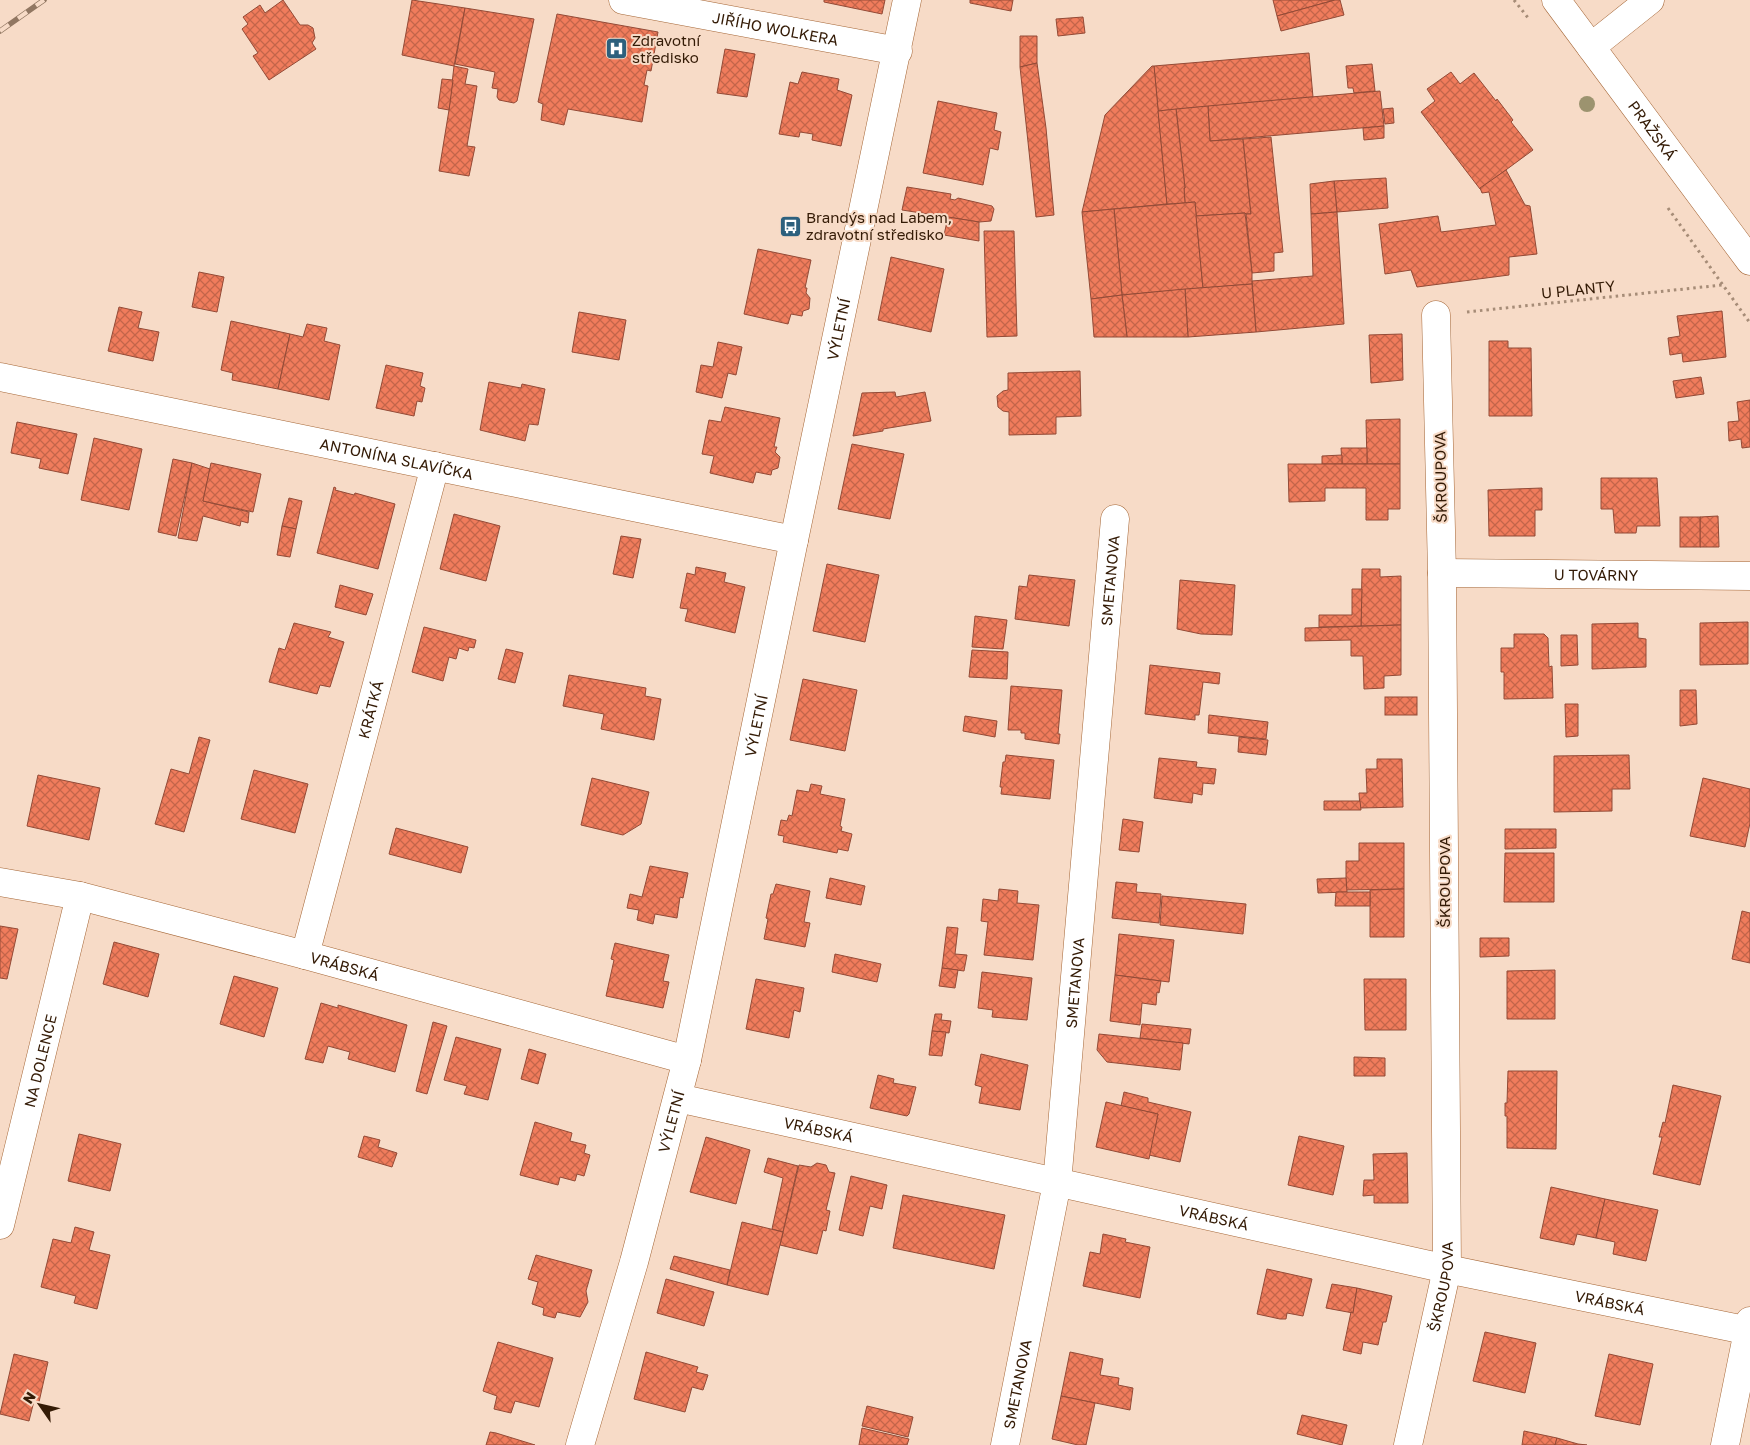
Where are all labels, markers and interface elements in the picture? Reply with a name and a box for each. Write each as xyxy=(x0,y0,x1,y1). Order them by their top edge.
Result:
street label: JIŘÍHO WOLKERA xyxy=(711,8,840,49)
place label: Zdravotní středisko xyxy=(632,31,701,66)
hospital icon: Zdravotní středisko xyxy=(604,37,628,61)
street label: PRAŽSKÁ xyxy=(1625,97,1680,163)
place label: Brandýs nad Labem, zdravotní středisko xyxy=(806,208,952,243)
bus stop icon: Brandýs nad Labem, zdravotní středisko xyxy=(778,214,802,238)
street label: U PLANTY xyxy=(1540,276,1616,302)
street label: VÝLETNÍ xyxy=(823,295,854,362)
street label: ŠKROUPOVA xyxy=(1430,431,1450,523)
street label: ANTONÍNA SLAVÍČKA xyxy=(319,434,475,483)
street label: SMETANOVA xyxy=(1097,534,1123,627)
street label: U TOVÁRNY xyxy=(1554,565,1639,584)
street label: KRÁTKÁ xyxy=(354,678,387,741)
street label: VÝLETNÍ xyxy=(741,692,771,758)
street label: ŠKROUPOVA xyxy=(1435,836,1453,928)
street label: SMETANOVA xyxy=(1062,937,1087,1029)
street label: VRÁBSKÁ xyxy=(308,948,381,984)
street label: NA DOLENCE xyxy=(20,1012,60,1109)
street label: VÝLETNÍ xyxy=(654,1087,688,1154)
street label: VRÁBSKÁ xyxy=(782,1113,855,1146)
street label: VRÁBSKÁ xyxy=(1177,1201,1250,1234)
street label: ŠKROUPOVA xyxy=(1424,1241,1456,1334)
street label: VRÁBSKÁ xyxy=(1573,1286,1646,1318)
street label: SMETANOVA xyxy=(999,1338,1035,1431)
north arrow xyxy=(15,1380,65,1430)
text: N xyxy=(19,1388,39,1407)

